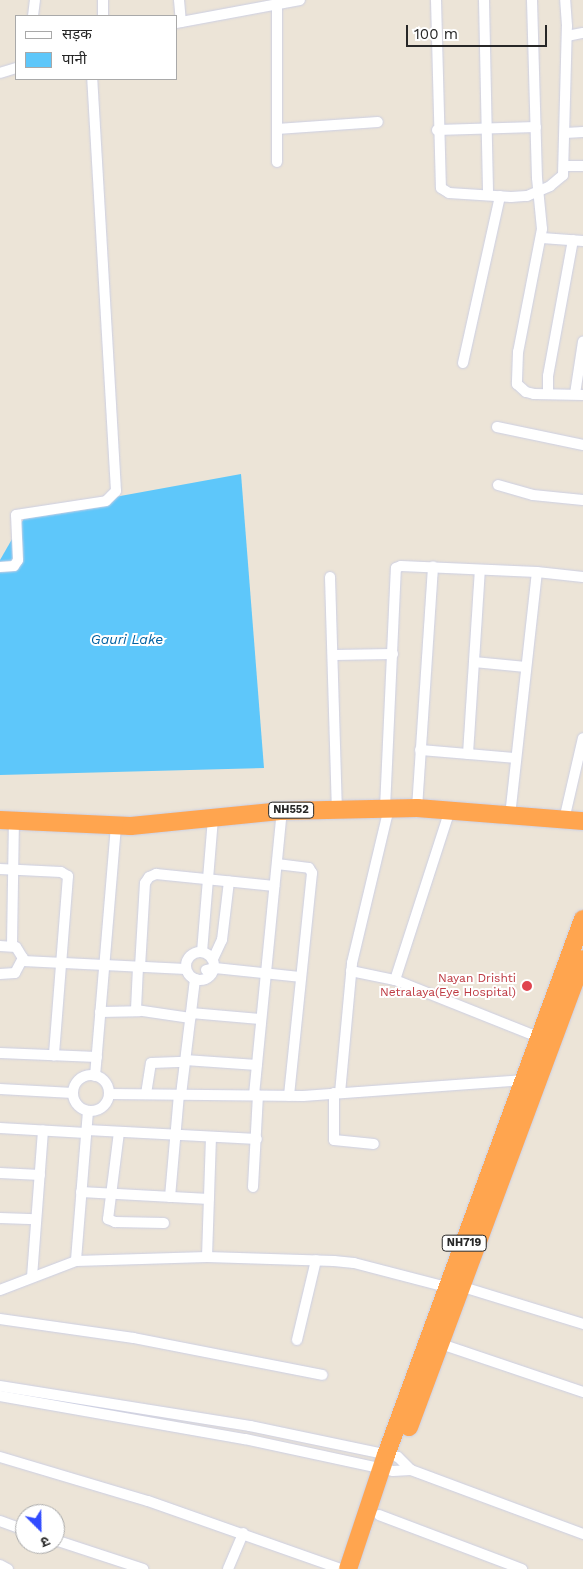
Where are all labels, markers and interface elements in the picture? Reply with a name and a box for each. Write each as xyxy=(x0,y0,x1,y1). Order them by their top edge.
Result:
legend xyxy=(15,15,178,80)
scale bar xyxy=(408,15,549,47)
text: सड़क xyxy=(62,25,92,43)
text: 100 m xyxy=(414,25,458,43)
text: पानी xyxy=(62,50,87,68)
water label: Gauri Lake xyxy=(91,631,163,647)
road number: NH552 xyxy=(267,802,315,818)
place label: Nayan Drishti Netralaya(Eye Hospital) xyxy=(380,972,516,1000)
marker: Nayan Drishti Netralaya(Eye Hospital) xyxy=(520,979,534,993)
road number: NH719 xyxy=(442,1234,486,1252)
north arrow xyxy=(15,1504,65,1554)
text: उ xyxy=(39,1533,52,1551)

